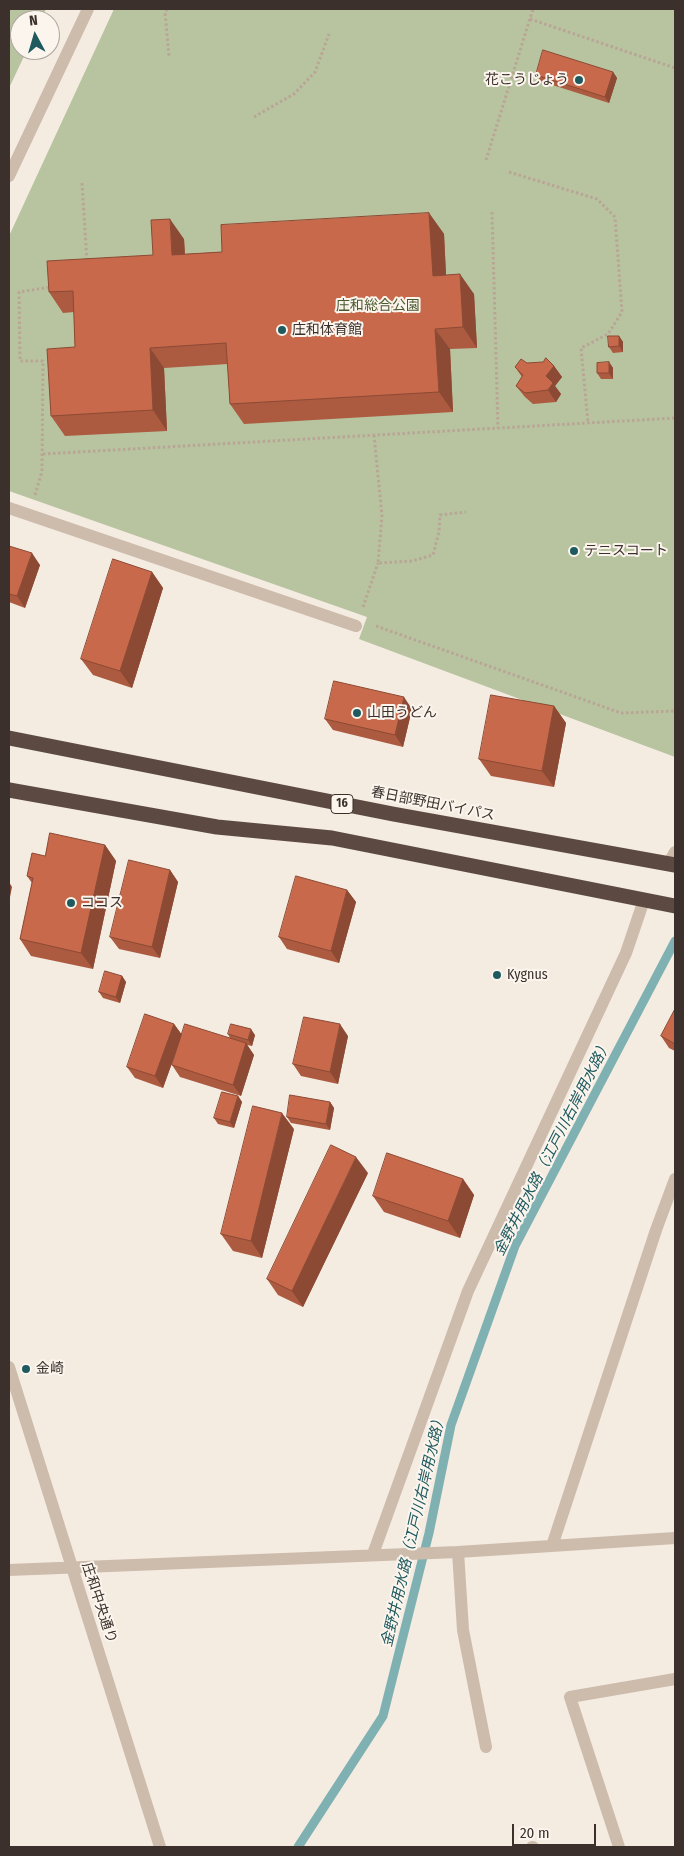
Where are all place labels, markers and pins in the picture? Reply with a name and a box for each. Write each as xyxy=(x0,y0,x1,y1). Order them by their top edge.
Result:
place label: 花こうじょう xyxy=(485,72,569,88)
marker: 花こうじょう xyxy=(573,74,585,86)
place label: 庄和体育館 xyxy=(292,322,362,338)
marker: 庄和体育館 xyxy=(276,324,288,336)
place label: テニスコート xyxy=(584,543,668,559)
marker: テニスコート xyxy=(568,545,580,557)
place label: 山田うどん xyxy=(367,705,437,721)
marker: 山田うどん xyxy=(351,707,363,719)
place label: ココス xyxy=(81,895,123,911)
marker: ココス xyxy=(65,897,77,909)
place label: Kygnus xyxy=(507,967,548,983)
marker: Kygnus xyxy=(491,969,503,981)
place label: 金崎 xyxy=(36,1361,64,1377)
marker: 金崎 xyxy=(20,1363,32,1375)

